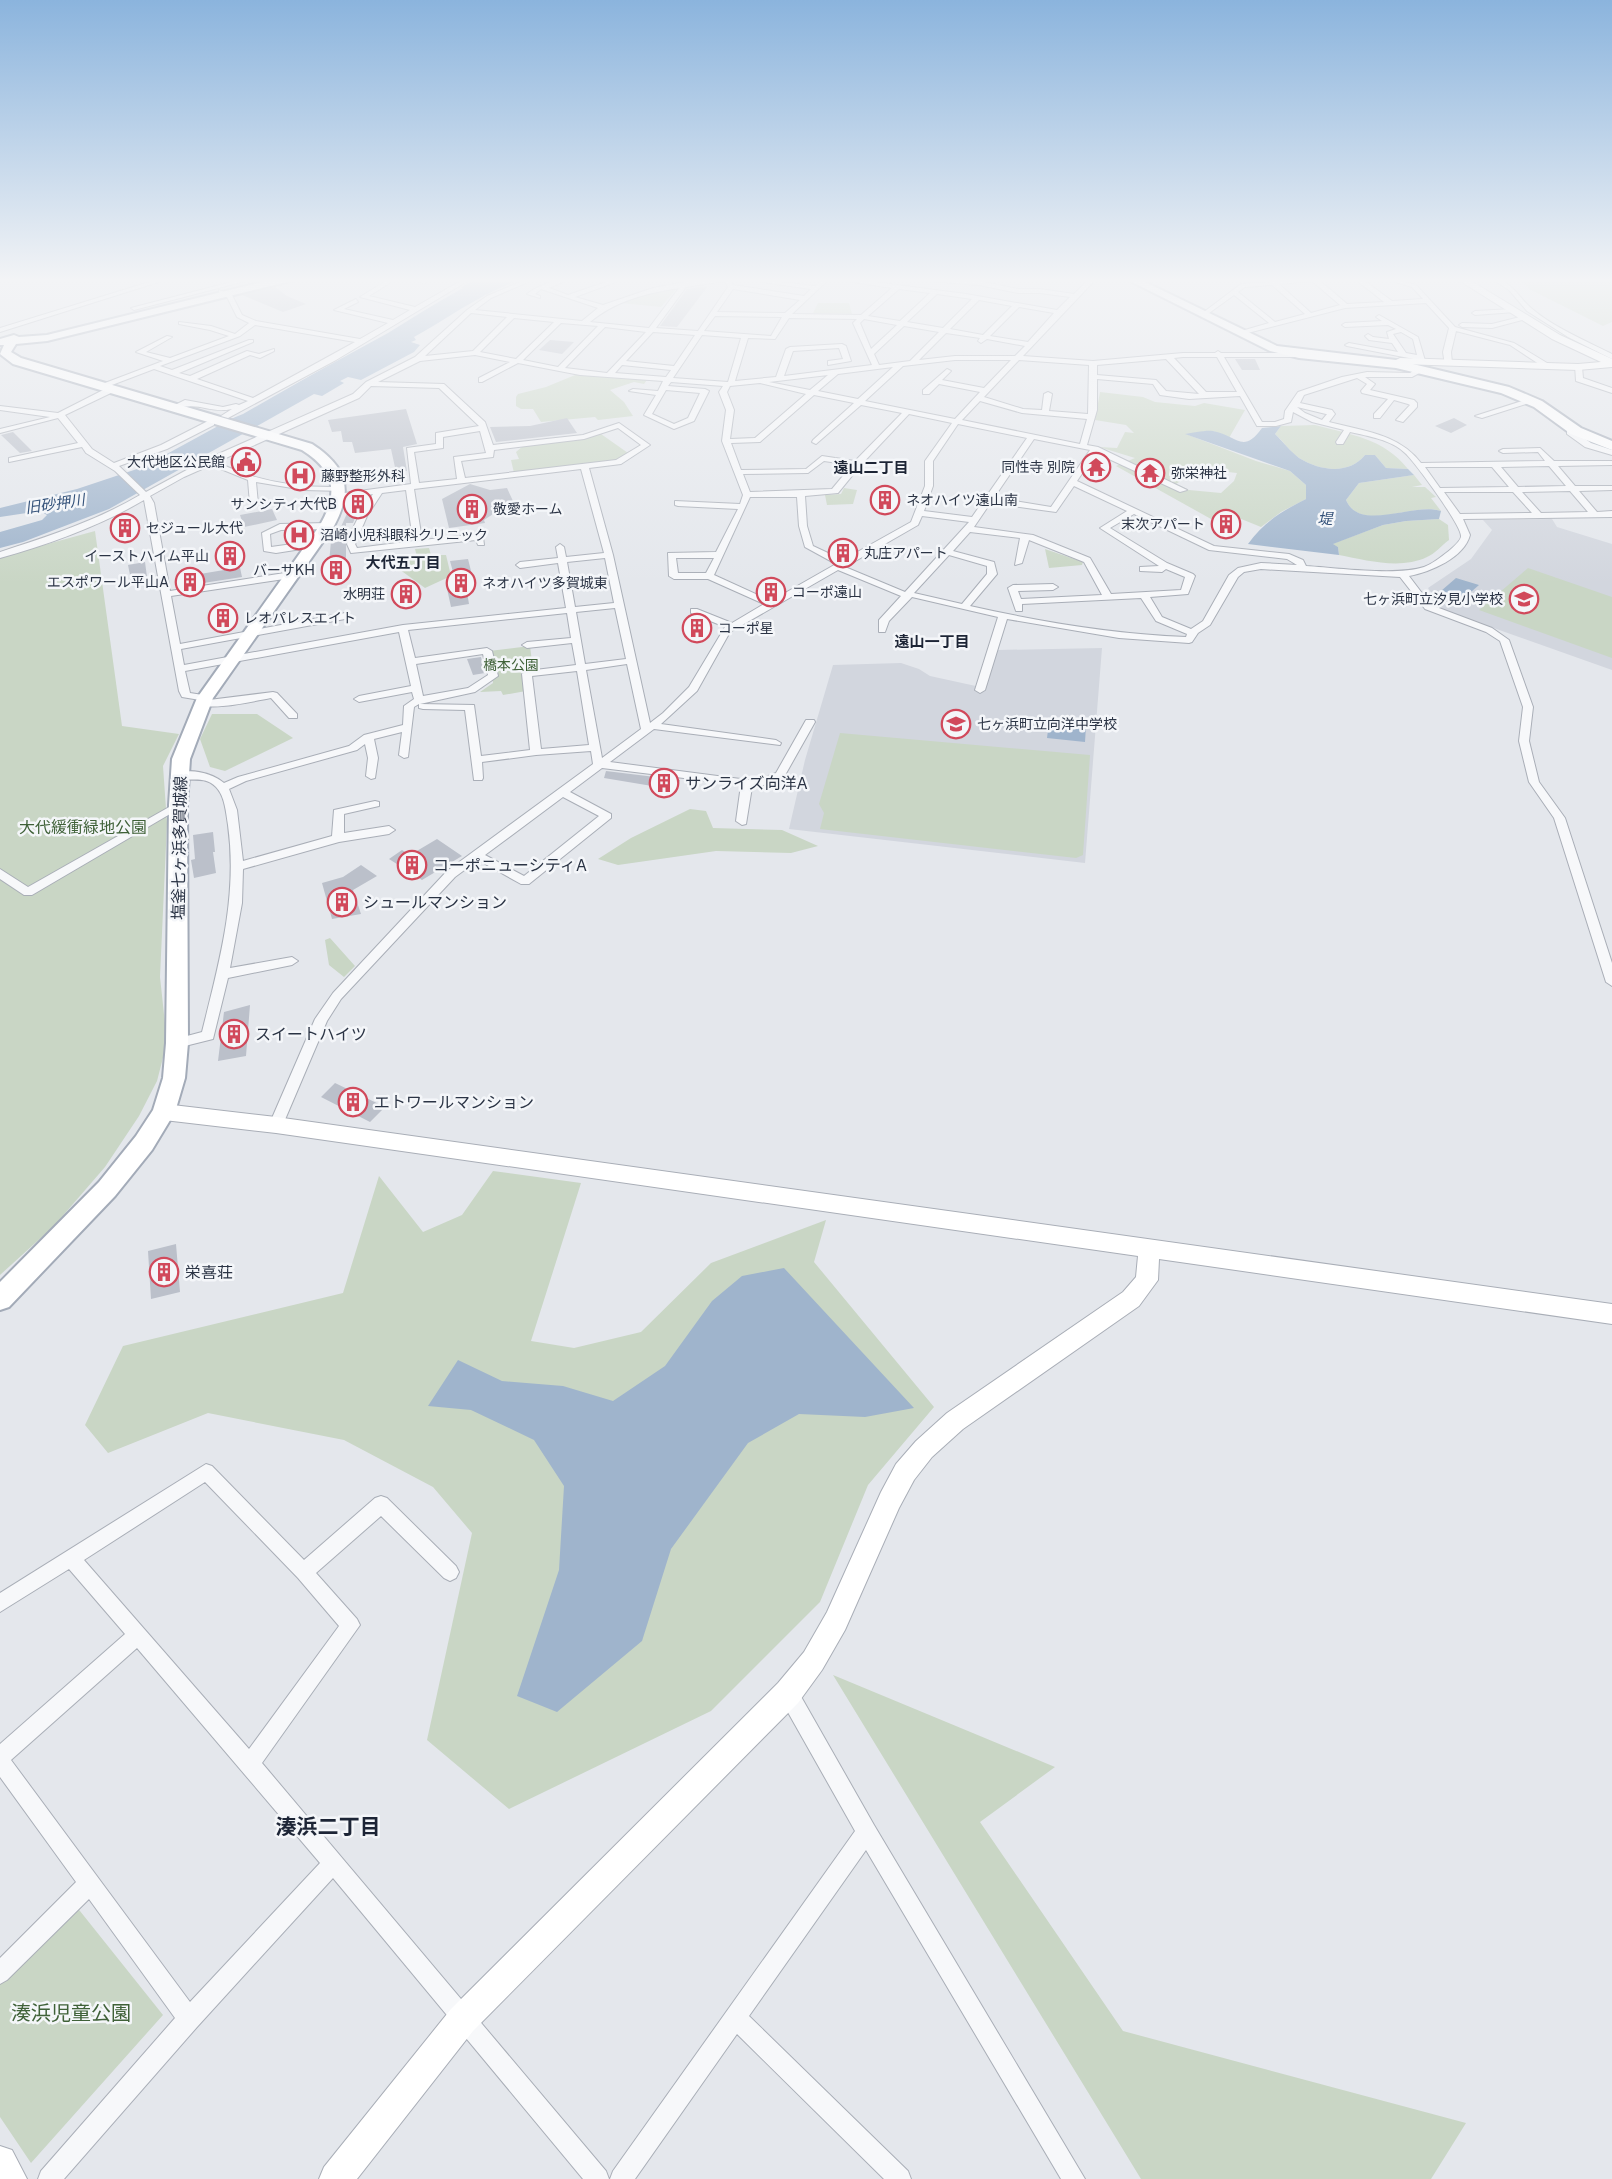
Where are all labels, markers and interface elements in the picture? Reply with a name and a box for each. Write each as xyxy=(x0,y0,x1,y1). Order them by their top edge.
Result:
public building icon: 大代地区公民館 xyxy=(230,446,262,478)
temple icon: 同性寺 別院 xyxy=(1080,451,1112,483)
place label: 大代地区公民館 xyxy=(127,454,225,470)
temple icon: 弥栄神社 xyxy=(1134,457,1166,489)
district label: 遠山二丁目 xyxy=(833,459,909,476)
place label: 同性寺 別院 xyxy=(1002,459,1075,475)
hospital icon: 藤野整形外科 xyxy=(284,460,316,492)
place label: 弥栄神社 xyxy=(1171,465,1227,481)
place label: 藤野整形外科 xyxy=(321,468,405,484)
building icon: ネオハイツ遠山南 xyxy=(869,484,901,516)
building icon: サンシティ大代B xyxy=(342,488,374,520)
water label: 旧砂押川 xyxy=(24,491,88,516)
place label: ネオハイツ遠山南 xyxy=(906,492,1018,508)
building icon: 敬愛ホーム xyxy=(456,493,488,525)
place label: サンシティ大代B xyxy=(230,496,337,512)
place label: 敬愛ホーム xyxy=(493,501,563,517)
building icon: 末次アパート xyxy=(1210,508,1242,540)
water label: 堤 xyxy=(1317,510,1334,527)
building icon: セジュール大代 xyxy=(109,512,141,544)
place label: 末次アパート xyxy=(1121,516,1205,532)
hospital icon: 沼崎小児科眼科クリニック xyxy=(283,519,315,551)
place label: セジュール大代 xyxy=(146,520,243,536)
place label: 沼崎小児科眼科クリニック xyxy=(320,527,488,543)
building icon: 丸庄アパート xyxy=(827,537,859,569)
building icon: イーストハイム平山 xyxy=(214,540,246,572)
place label: 丸庄アパート xyxy=(864,545,948,561)
place label: イーストハイム平山 xyxy=(84,548,209,564)
building icon: バーサKH xyxy=(320,554,352,586)
district label: 大代五丁目 xyxy=(365,554,441,571)
place label: バーサKH xyxy=(253,562,315,578)
building icon: エスポワール平山A xyxy=(174,566,206,598)
building icon: ネオハイツ多賀城東 xyxy=(445,567,477,599)
place label: エスポワール平山A xyxy=(47,574,169,590)
place label: ネオハイツ多賀城東 xyxy=(482,575,608,591)
building icon: コーポ遠山 xyxy=(755,576,787,608)
building icon: 水明荘 xyxy=(390,578,422,610)
school or university icon: 七ヶ浜町立汐見小学校 xyxy=(1508,583,1540,615)
place label: コーポ遠山 xyxy=(792,584,862,600)
place label: 水明荘 xyxy=(343,586,385,602)
place label: 七ヶ浜町立汐見小学校 xyxy=(1363,591,1503,607)
building icon: レオパレスエイト xyxy=(207,602,239,634)
place label: レオパレスエイト xyxy=(244,610,356,626)
building icon: コーポ星 xyxy=(681,612,713,644)
place label: コーポ星 xyxy=(718,620,774,636)
district label: 遠山一丁目 xyxy=(894,633,970,650)
park label: 橋本公園 xyxy=(483,657,539,673)
school or university icon: 七ヶ浜町立向洋中学校 xyxy=(940,708,972,740)
place label: 七ヶ浜町立向洋中学校 xyxy=(977,716,1117,732)
building icon: サンライズ向洋A xyxy=(648,767,680,799)
place label: サンライズ向洋A xyxy=(685,774,808,793)
street label: 塩釜七ヶ浜多賀城線 xyxy=(169,776,190,920)
park label: 大代緩衝緑地公園 xyxy=(19,818,147,837)
building icon: コーポニューシティA xyxy=(396,849,428,881)
place label: コーポニューシティA xyxy=(433,856,587,875)
building icon: シュールマンション xyxy=(326,886,358,918)
place label: シュールマンション xyxy=(363,893,507,912)
building icon: スイートハイツ xyxy=(218,1018,250,1050)
place label: スイートハイツ xyxy=(255,1025,367,1044)
building icon: エトワールマンション xyxy=(337,1086,369,1118)
place label: エトワールマンション xyxy=(374,1093,534,1112)
building icon: 栄喜荘 xyxy=(148,1256,180,1288)
place label: 栄喜荘 xyxy=(185,1263,233,1282)
district label: 湊浜二丁目 xyxy=(276,1814,381,1839)
park label: 湊浜児童公園 xyxy=(11,2001,131,2025)

